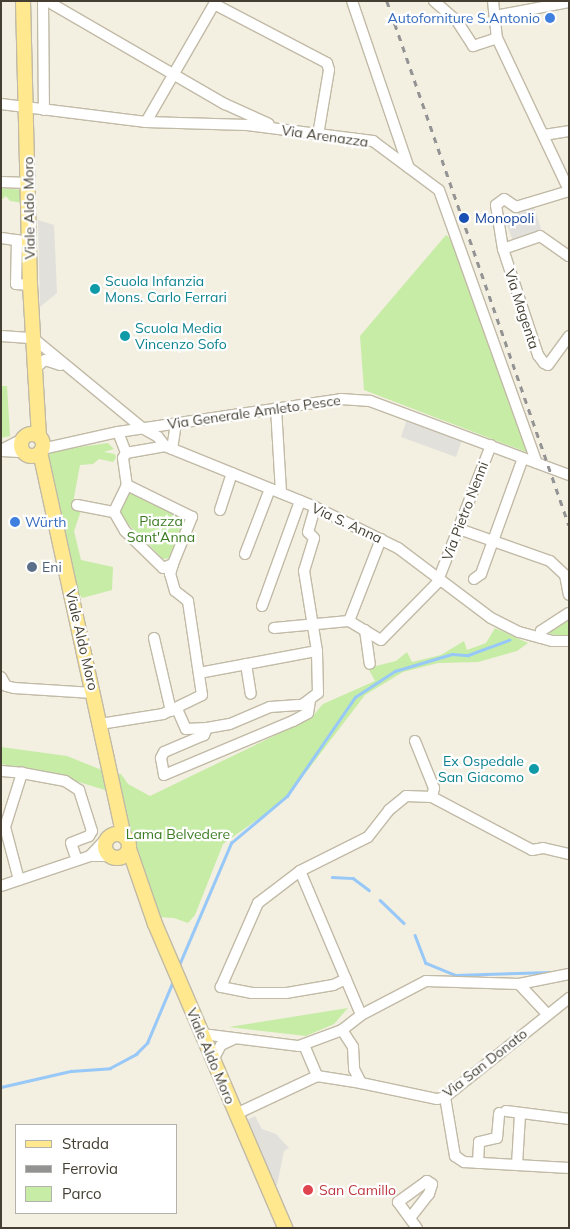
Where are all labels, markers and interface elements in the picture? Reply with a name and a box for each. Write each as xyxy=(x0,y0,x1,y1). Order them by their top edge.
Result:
place label: Autoforniture S.Antonio xyxy=(388,10,540,26)
marker: Autoforniture S.Antonio xyxy=(544,12,556,24)
street label: Via Arenazza xyxy=(280,122,370,150)
street label: Viale Aldo Moro xyxy=(20,156,38,260)
place label: Monopoli xyxy=(475,210,534,226)
marker: Monopoli xyxy=(457,211,471,225)
street label: Via Magenta xyxy=(501,267,543,351)
place label: Scuola Infanzia Mons. Carlo Ferrari xyxy=(105,273,227,306)
marker: Scuola Infanzia Mons. Carlo Ferrari xyxy=(89,283,101,295)
place label: Scuola Media Vincenzo Sofo xyxy=(135,320,227,352)
marker: Scuola Media Vincenzo Sofo xyxy=(119,330,131,342)
street label: Via Generale Amleto Pesce xyxy=(166,392,342,432)
street label: Via Pietro Nenni xyxy=(438,459,492,563)
street label: Via S. Anna xyxy=(309,499,385,547)
park label: Piazza Sant'Anna xyxy=(127,513,195,546)
place label: Würth xyxy=(25,514,67,530)
marker: Würth xyxy=(9,516,21,528)
place label: Eni xyxy=(42,559,62,575)
marker: Eni xyxy=(26,561,38,573)
street label: Viale Aldo Moro xyxy=(62,588,102,692)
place label: Ex Ospedale San Giacomo xyxy=(438,753,524,786)
marker: Ex Ospedale San Giacomo xyxy=(528,763,540,775)
park label: Lama Belvedere xyxy=(126,826,230,842)
street label: Viale Aldo Moro xyxy=(183,1005,239,1107)
street label: Via San Donato xyxy=(440,1025,530,1101)
legend xyxy=(15,1124,178,1214)
text: Strada xyxy=(62,1134,109,1153)
text: Ferrovia xyxy=(62,1159,118,1178)
place label: San Camillo xyxy=(319,1182,396,1198)
marker: San Camillo xyxy=(301,1183,315,1197)
text: Parco xyxy=(62,1184,102,1203)

